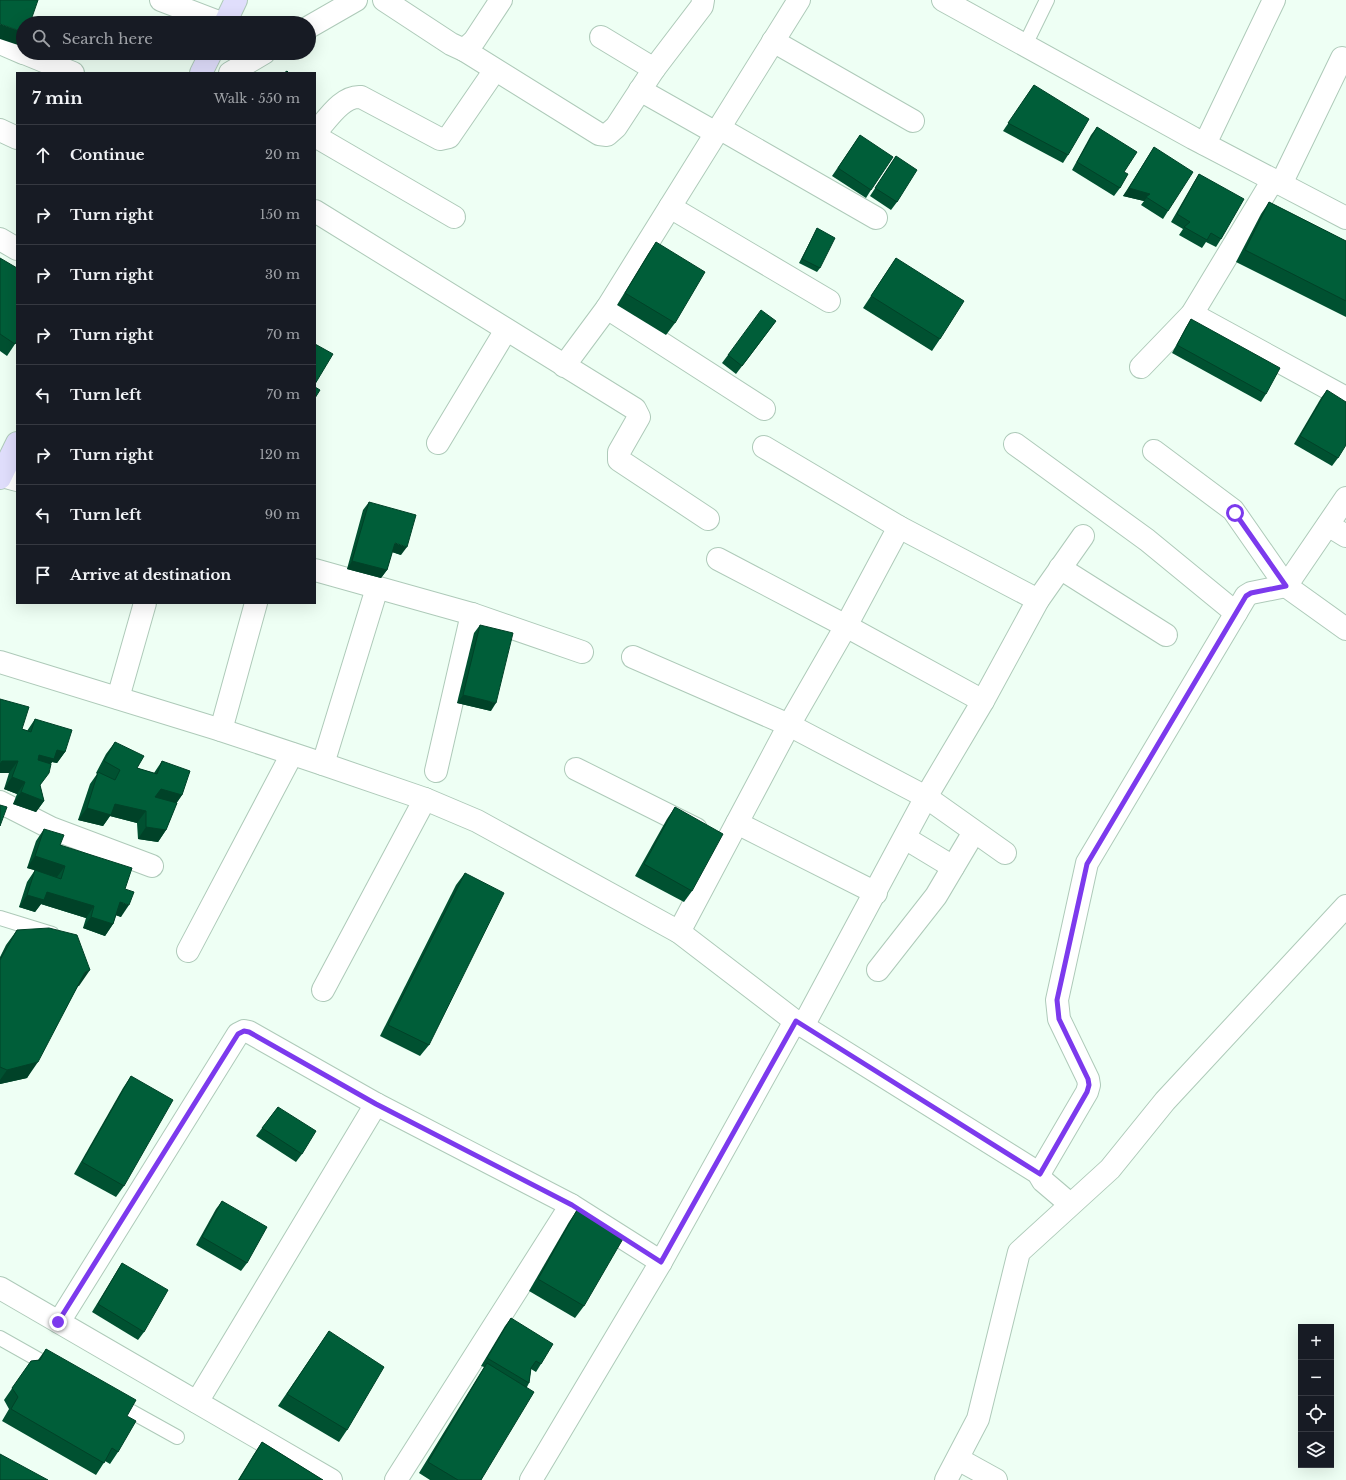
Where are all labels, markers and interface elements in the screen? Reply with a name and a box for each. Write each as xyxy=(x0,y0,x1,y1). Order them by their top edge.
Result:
search box xyxy=(16,16,316,60)
icon: search xyxy=(30,27,52,49)
text: Search here xyxy=(62,29,153,48)
text: 7 min xyxy=(32,88,83,109)
text: Walk · 550 m xyxy=(214,90,300,107)
icon: ahead xyxy=(32,144,54,166)
text: Continue xyxy=(70,145,145,164)
text: 20 m xyxy=(265,146,300,163)
icon: right xyxy=(32,204,54,226)
text: Turn right xyxy=(70,205,153,224)
text: 150 m xyxy=(260,206,300,223)
icon: right xyxy=(32,264,54,286)
text: Turn right xyxy=(70,265,153,284)
text: 30 m xyxy=(265,266,300,283)
icon: right xyxy=(32,324,54,346)
text: Turn right xyxy=(70,325,153,344)
text: 70 m xyxy=(267,326,300,343)
icon: left xyxy=(32,384,54,406)
text: Turn left xyxy=(70,385,141,404)
text: 70 m xyxy=(267,386,300,403)
icon: right xyxy=(32,444,54,466)
text: Turn right xyxy=(70,445,153,464)
text: 120 m xyxy=(259,446,300,463)
icon: left xyxy=(32,504,54,526)
route start xyxy=(1226,504,1244,522)
text: Turn left xyxy=(70,505,141,524)
text: 90 m xyxy=(265,506,300,523)
icon: arrive xyxy=(32,564,54,586)
text: Arrive at destination xyxy=(70,565,231,584)
route end xyxy=(49,1313,67,1331)
map controls xyxy=(1298,1324,1334,1468)
button: + xyxy=(1298,1324,1334,1360)
button: − xyxy=(1298,1360,1334,1396)
button: locate xyxy=(1298,1396,1334,1432)
button: layers xyxy=(1298,1432,1334,1468)

